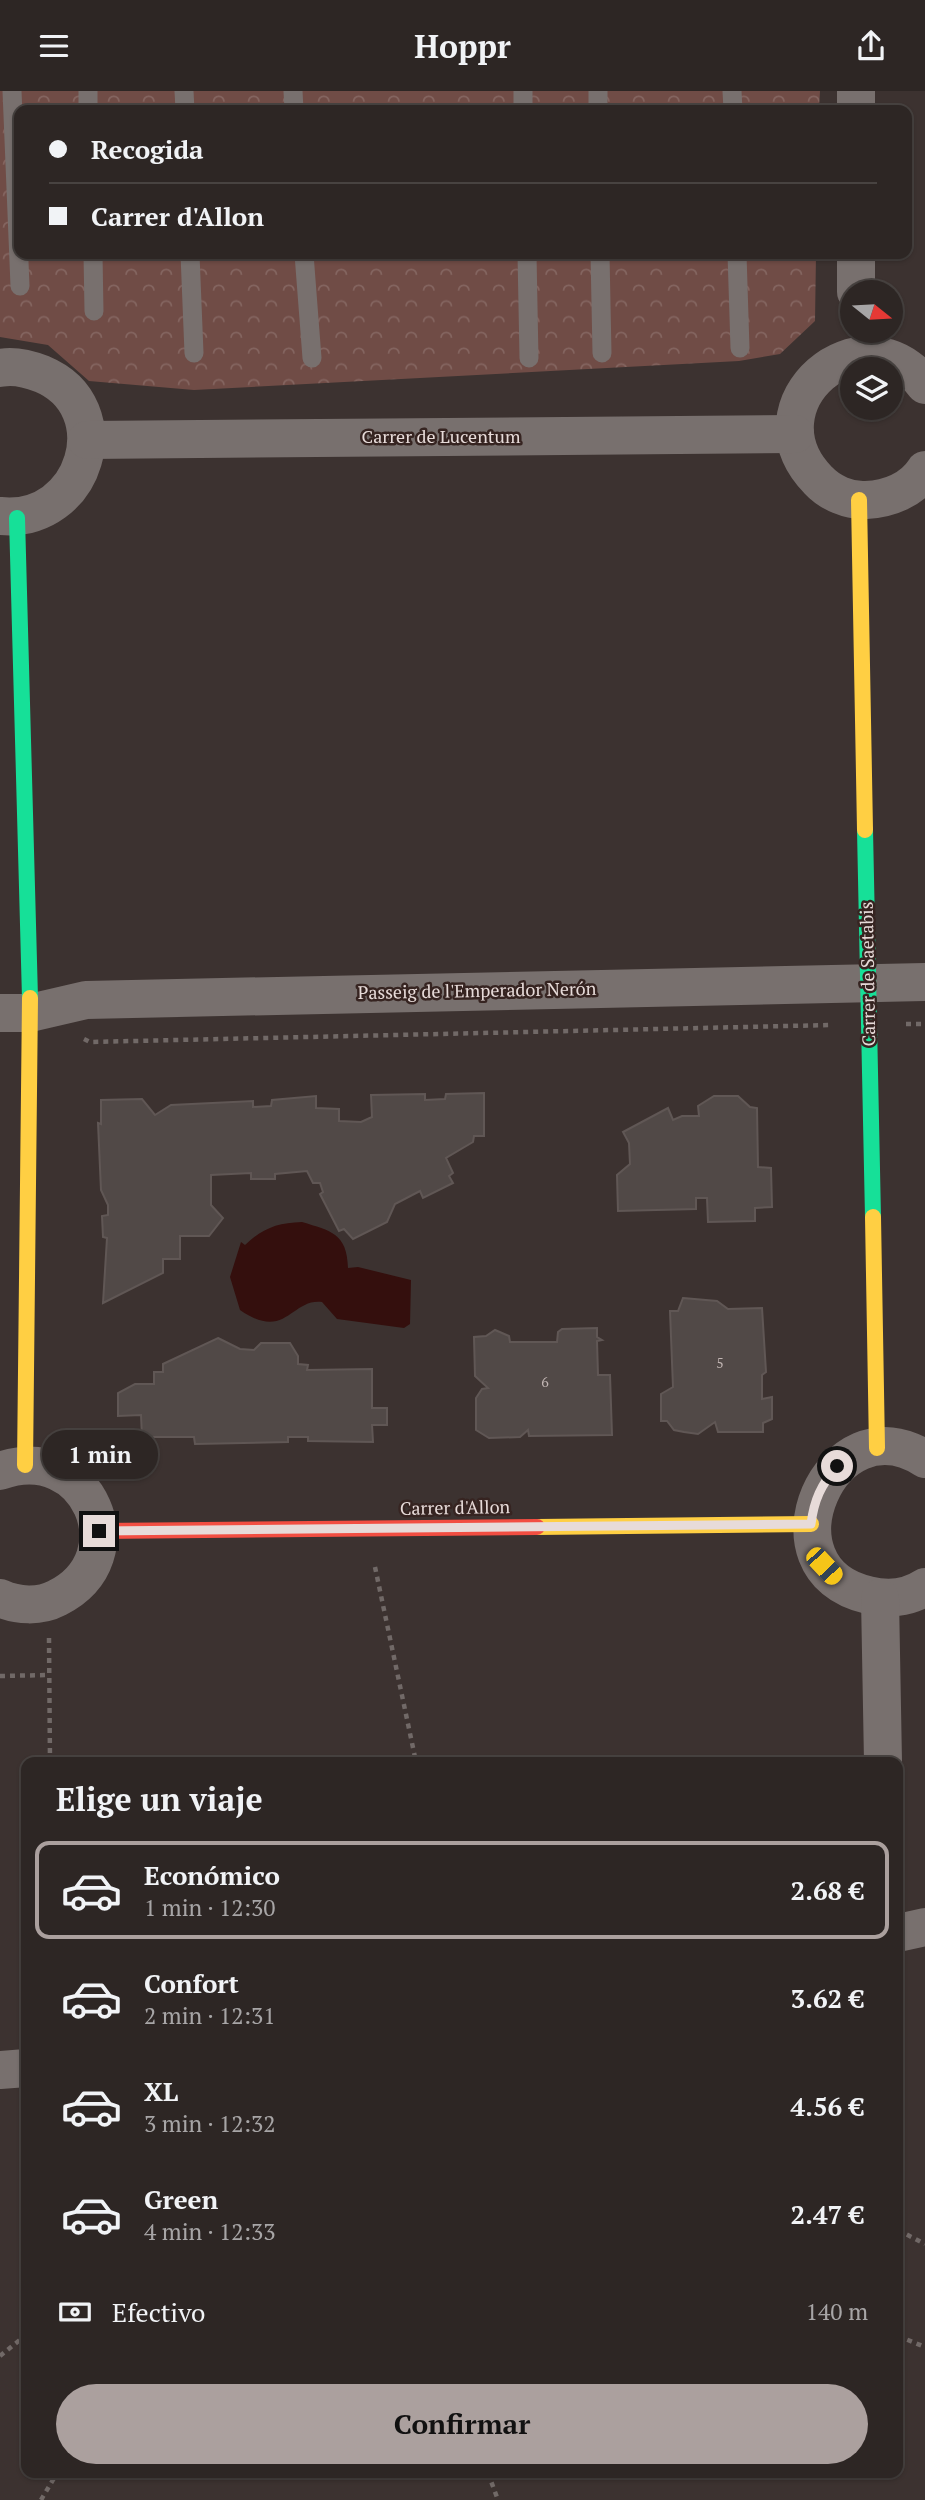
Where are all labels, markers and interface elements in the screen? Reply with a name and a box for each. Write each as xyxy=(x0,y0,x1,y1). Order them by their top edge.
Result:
text: Hoppr xyxy=(414,25,511,67)
icon: menu xyxy=(35,27,73,65)
icon: share xyxy=(852,27,890,65)
text: Recogida xyxy=(91,132,203,166)
text: Carrer d'Allon xyxy=(91,199,264,233)
north arrow xyxy=(840,280,903,343)
map controls xyxy=(840,280,903,420)
button: layers xyxy=(840,357,903,420)
street label: Carrer de Lucentum xyxy=(362,424,521,448)
street label: Carrer de Saetabis xyxy=(854,901,880,1047)
street label: Passeig de l'Emperador Nerón xyxy=(357,976,597,1004)
house number: 5 xyxy=(716,1353,724,1372)
house number: 6 xyxy=(541,1372,549,1391)
callout: 1 min xyxy=(41,1429,157,1479)
text: 1 min xyxy=(69,1439,131,1470)
route start xyxy=(821,1450,853,1482)
street label: Carrer d'Allon xyxy=(400,1494,511,1520)
route end xyxy=(83,1515,115,1547)
car xyxy=(802,1543,847,1589)
text: Elige un viaje xyxy=(56,1778,263,1820)
text: Económico xyxy=(144,1858,280,1892)
icon: car xyxy=(60,1859,123,1922)
text: 2.68 € xyxy=(791,1873,864,1907)
text: 1 min · 12:30 xyxy=(144,1892,276,1923)
text: Confort xyxy=(144,1966,239,2000)
icon: car xyxy=(60,1967,123,2030)
text: 3.62 € xyxy=(791,1981,864,2015)
text: 2 min · 12:31 xyxy=(144,2000,276,2031)
text: XL xyxy=(144,2074,178,2108)
icon: car xyxy=(60,2075,123,2138)
text: 4.56 € xyxy=(791,2089,864,2123)
text: 3 min · 12:32 xyxy=(144,2108,276,2139)
text: Green xyxy=(144,2182,218,2216)
icon: car xyxy=(60,2183,123,2246)
text: 2.47 € xyxy=(791,2197,864,2231)
text: 4 min · 12:33 xyxy=(144,2216,276,2247)
icon: cash xyxy=(56,2293,94,2331)
text: Efectivo xyxy=(112,2295,205,2329)
text: 140 m xyxy=(806,2296,868,2327)
button: Confirmar xyxy=(56,2384,868,2464)

